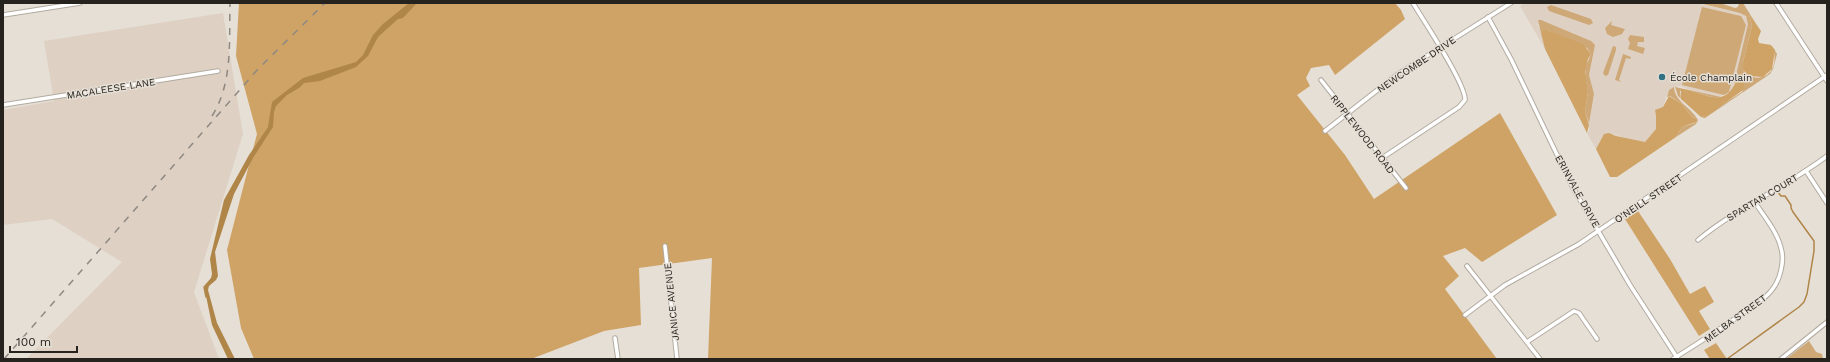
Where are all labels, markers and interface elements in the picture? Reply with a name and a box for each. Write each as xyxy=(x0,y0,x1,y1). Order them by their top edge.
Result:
street label: NEWCOMBE DRIVE xyxy=(1375,34,1458,95)
marker: École Champlain xyxy=(1657,72,1667,82)
place label: École Champlain xyxy=(1670,72,1752,83)
street label: MACALEESE LANE xyxy=(66,76,156,101)
street label: RIPPLEWOOD ROAD xyxy=(1328,93,1397,176)
street label: ERINVALE DRIVE xyxy=(1553,153,1602,229)
street label: O'NEILL STREET xyxy=(1612,172,1684,225)
street label: SPARTAN COURT xyxy=(1725,172,1800,223)
street label: JANICE AVENUE xyxy=(662,262,681,341)
street label: MELBA STREET xyxy=(1702,292,1769,345)
scale bar xyxy=(10,328,77,354)
text: 100 m xyxy=(16,335,51,349)

